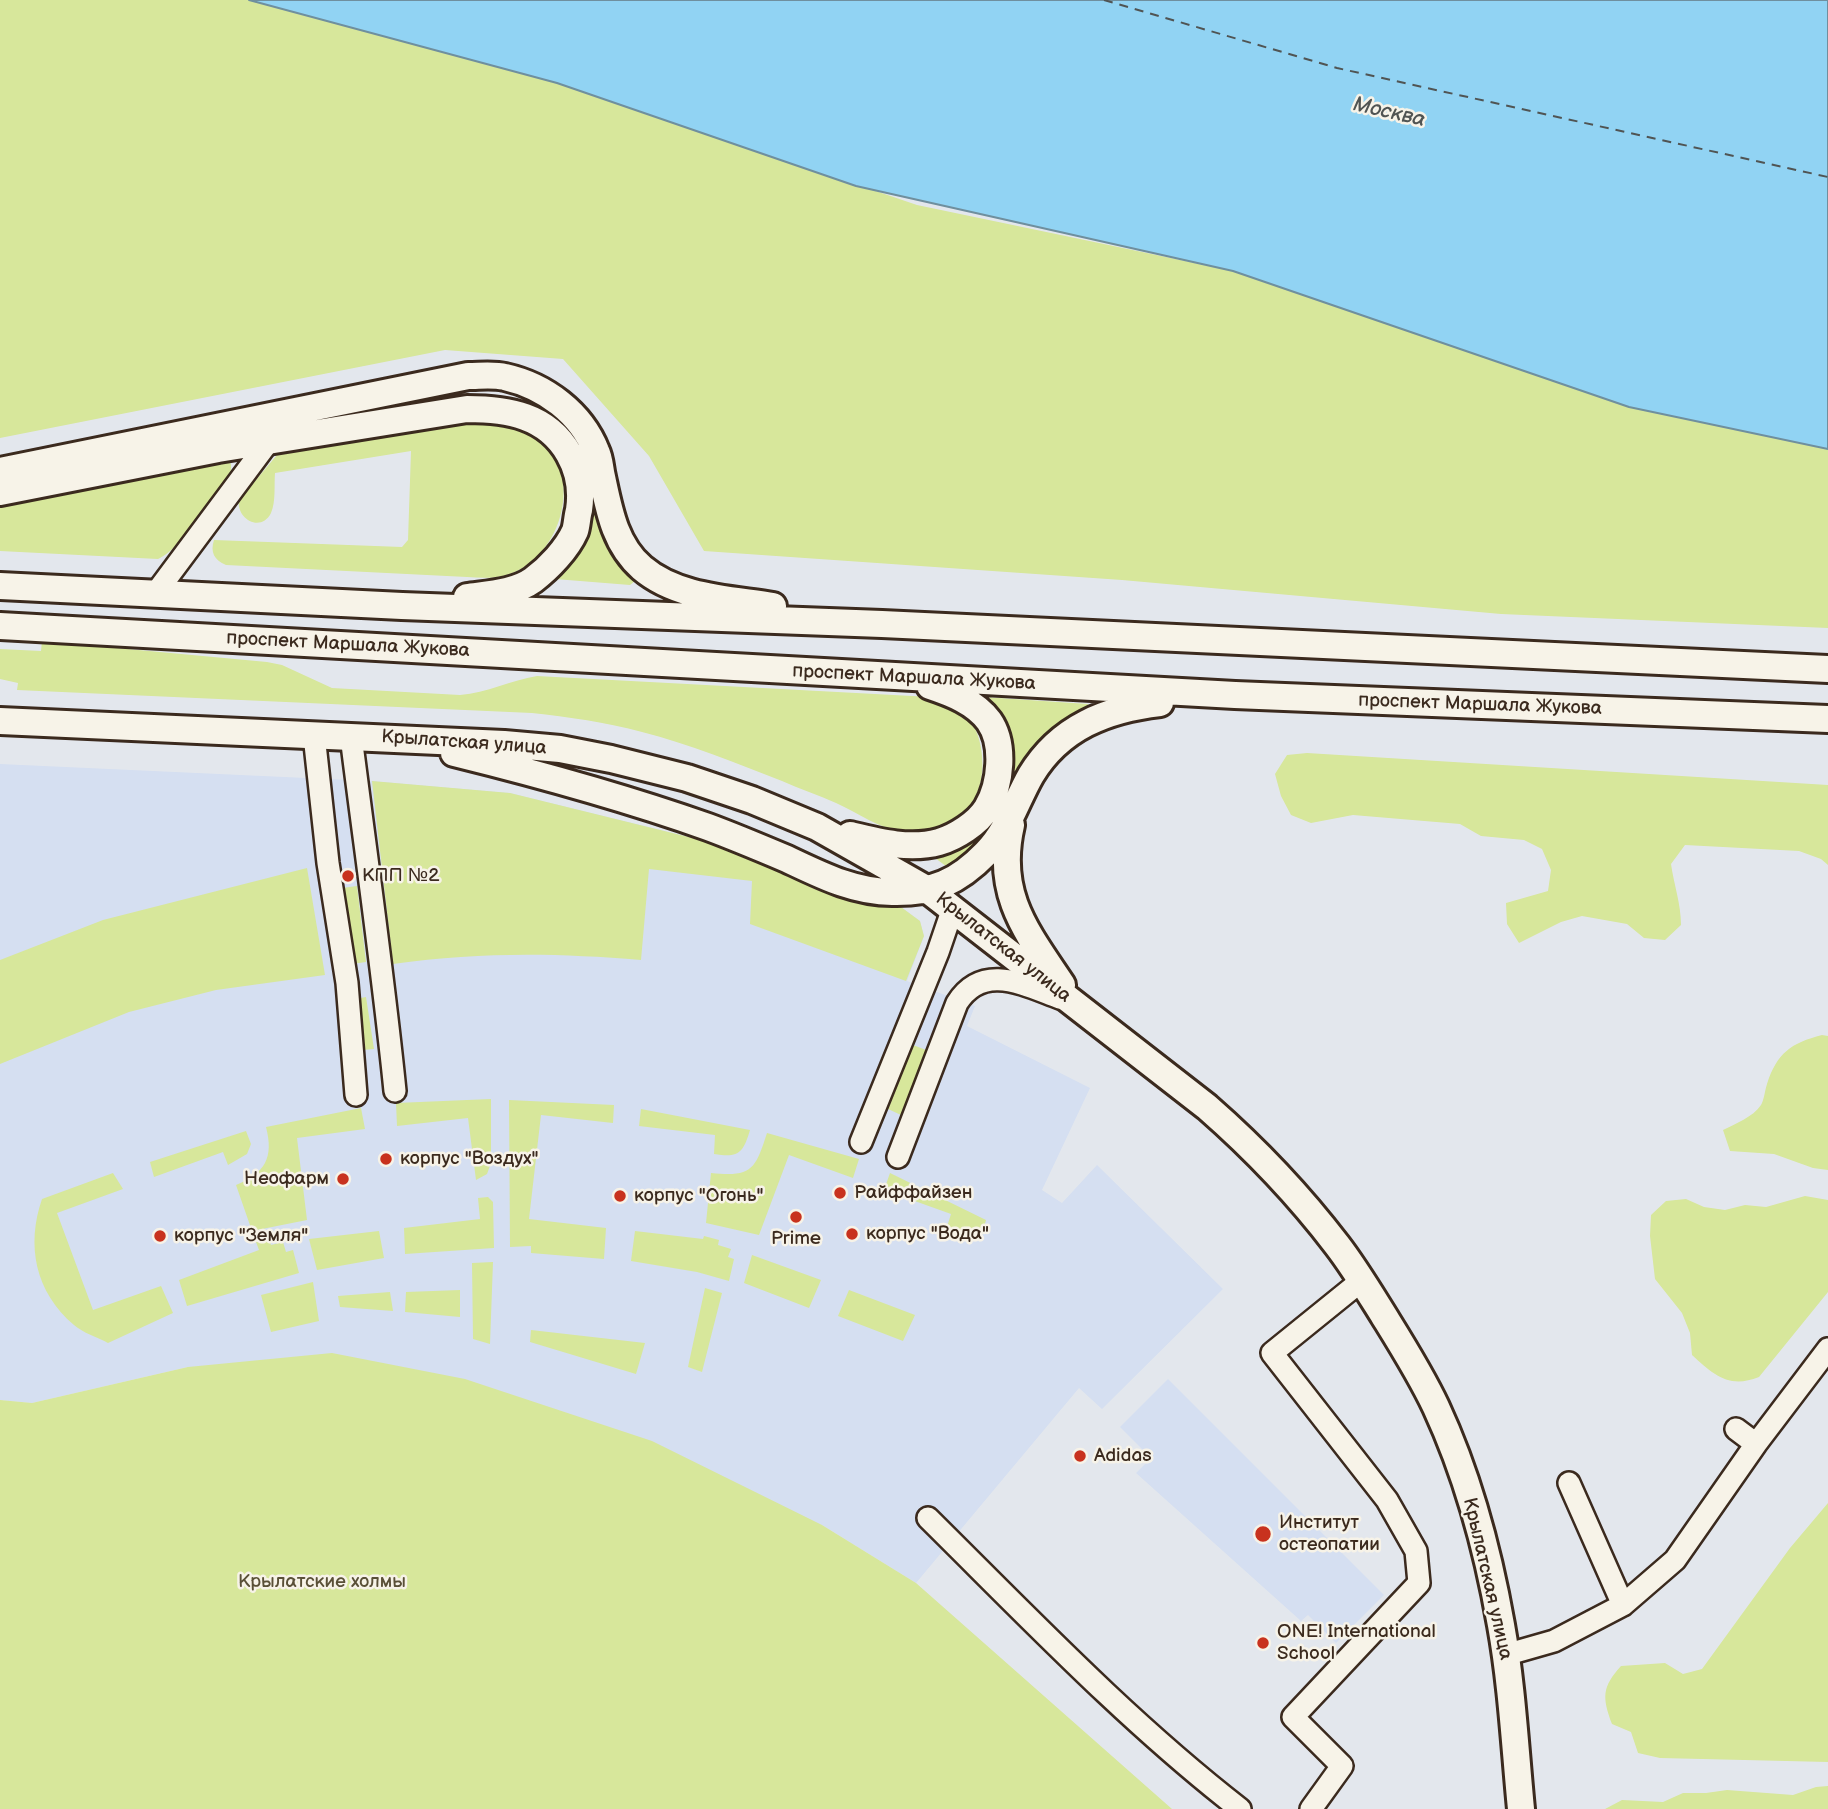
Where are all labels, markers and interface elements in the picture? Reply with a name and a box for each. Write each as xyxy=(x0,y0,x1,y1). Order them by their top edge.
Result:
water label: Москва xyxy=(1350,92,1428,134)
street label: проспект Маршала Жукова xyxy=(226,627,470,663)
street label: проспект Маршала Жукова xyxy=(792,660,1036,696)
street label: проспект Маршала Жукова xyxy=(1358,689,1602,721)
street label: Крылатская улица xyxy=(381,726,547,760)
place label: КПП №2 xyxy=(362,865,439,887)
marker: КПП №2 xyxy=(340,868,356,884)
street label: Крылатская улица xyxy=(931,888,1075,1008)
place label: корпус "Воздух" xyxy=(400,1148,539,1170)
marker: корпус "Воздух" xyxy=(378,1151,394,1167)
place label: Неофарм xyxy=(244,1168,329,1190)
marker: Неофарм xyxy=(335,1171,351,1187)
place label: Райффайзен xyxy=(854,1182,972,1204)
place label: корпус "Огонь" xyxy=(634,1185,764,1207)
marker: Райффайзен xyxy=(832,1185,848,1201)
marker: корпус "Огонь" xyxy=(612,1188,628,1204)
marker: Prime xyxy=(788,1209,804,1225)
place label: корпус "Вода" xyxy=(866,1223,989,1245)
place label: корпус "Земля" xyxy=(174,1225,308,1247)
marker: корпус "Вода" xyxy=(844,1226,860,1242)
marker: корпус "Земля" xyxy=(152,1228,168,1244)
place label: Prime xyxy=(771,1228,821,1250)
place label: Adidas xyxy=(1094,1445,1152,1467)
marker: Adidas xyxy=(1072,1448,1088,1464)
street label: Крылатская улица xyxy=(1457,1496,1517,1662)
place label: Институт остеопатии xyxy=(1279,1512,1380,1556)
marker: Институт остеопатии xyxy=(1253,1524,1273,1544)
park label: Крылатские холмы xyxy=(238,1571,406,1593)
place label: ONE! International School xyxy=(1277,1621,1436,1665)
marker: ONE! International School xyxy=(1255,1635,1271,1651)

